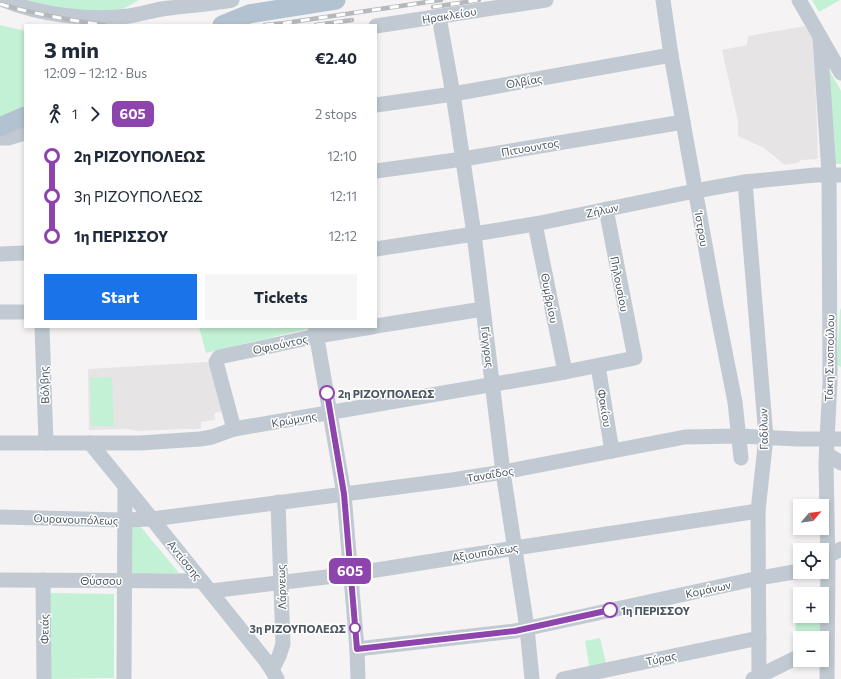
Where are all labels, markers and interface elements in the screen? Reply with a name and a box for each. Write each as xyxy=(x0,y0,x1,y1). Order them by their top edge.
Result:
street label: Ηρακλείου xyxy=(421,4,477,26)
text: 3 min xyxy=(44,36,99,63)
text: €2.40 xyxy=(315,49,357,67)
text: 12:09 – 12:12 · Bus xyxy=(44,65,147,81)
street label: Ολβίας xyxy=(505,71,543,91)
icon: walk xyxy=(44,103,66,125)
icon: forward xyxy=(84,103,106,125)
text: 605 xyxy=(120,105,146,122)
text: 1 xyxy=(72,106,78,122)
text: 2 stops xyxy=(315,106,357,122)
street label: Πιτυουντος xyxy=(500,136,560,158)
text: 2η ΡΙΖΟΥΠΟΛΕΩΣ xyxy=(74,147,205,165)
text: 12:10 xyxy=(327,148,357,164)
text: 3η ΡΙΖΟΥΠΟΛΕΩΣ xyxy=(74,187,203,205)
text: 12:11 xyxy=(330,188,357,204)
street label: Ζήλων xyxy=(584,200,620,220)
street label: Ίστρου xyxy=(692,210,711,247)
text: 1η ΠΕΡΙΣΣΟΥ xyxy=(74,227,168,245)
text: 12:12 xyxy=(328,228,357,244)
street label: Πηλουσίου xyxy=(608,255,632,313)
street label: Θυμβρίου xyxy=(539,272,561,324)
button: Start xyxy=(44,274,197,320)
button: Tickets xyxy=(205,274,357,320)
street label: Τάκη Σινοπούλου xyxy=(822,314,836,402)
street label: Γάγγρας xyxy=(479,326,497,368)
street label: Οφιούντος xyxy=(251,332,309,356)
street label: Βόλβης xyxy=(37,366,51,404)
marker: 2η ΡΙΖΟΥΠΟΛΕΩΣ xyxy=(319,385,335,401)
place label: 2η ΡΙΖΟΥΠΟΛΕΩΣ xyxy=(338,387,434,400)
street label: Φακίου xyxy=(595,388,615,428)
street label: Γαδίλων xyxy=(756,408,770,450)
street label: Κρώμνης xyxy=(270,409,318,429)
street label: Ταναΐδος xyxy=(466,464,514,484)
north arrow xyxy=(793,499,829,535)
map controls xyxy=(793,499,829,667)
street label: Ουρανουπόλεως xyxy=(33,511,119,527)
street label: Αντίσσης xyxy=(165,538,205,582)
street label: Αξιουπόλεως xyxy=(451,540,519,564)
button: locate xyxy=(793,543,829,579)
line badge: 605 xyxy=(327,558,373,584)
text: 605 xyxy=(337,562,363,579)
street label: Λάρνεως xyxy=(274,564,288,610)
street label: Θύσσου xyxy=(80,574,122,587)
street label: Κομάνων xyxy=(684,578,732,600)
button: + xyxy=(793,587,829,623)
marker: 1η ΠΕΡΙΣΣΟΥ xyxy=(602,602,618,618)
place label: 1η ΠΕΡΙΣΣΟΥ xyxy=(621,604,691,617)
street label: Φειάς xyxy=(37,614,51,644)
place label: 3η ΡΙΖΟΥΠΟΛΕΩΣ xyxy=(249,622,346,635)
marker: 3η ΡΙΖΟΥΠΟΛΕΩΣ xyxy=(349,622,361,634)
button: − xyxy=(793,631,829,667)
street label: Τύρας xyxy=(644,648,678,668)

